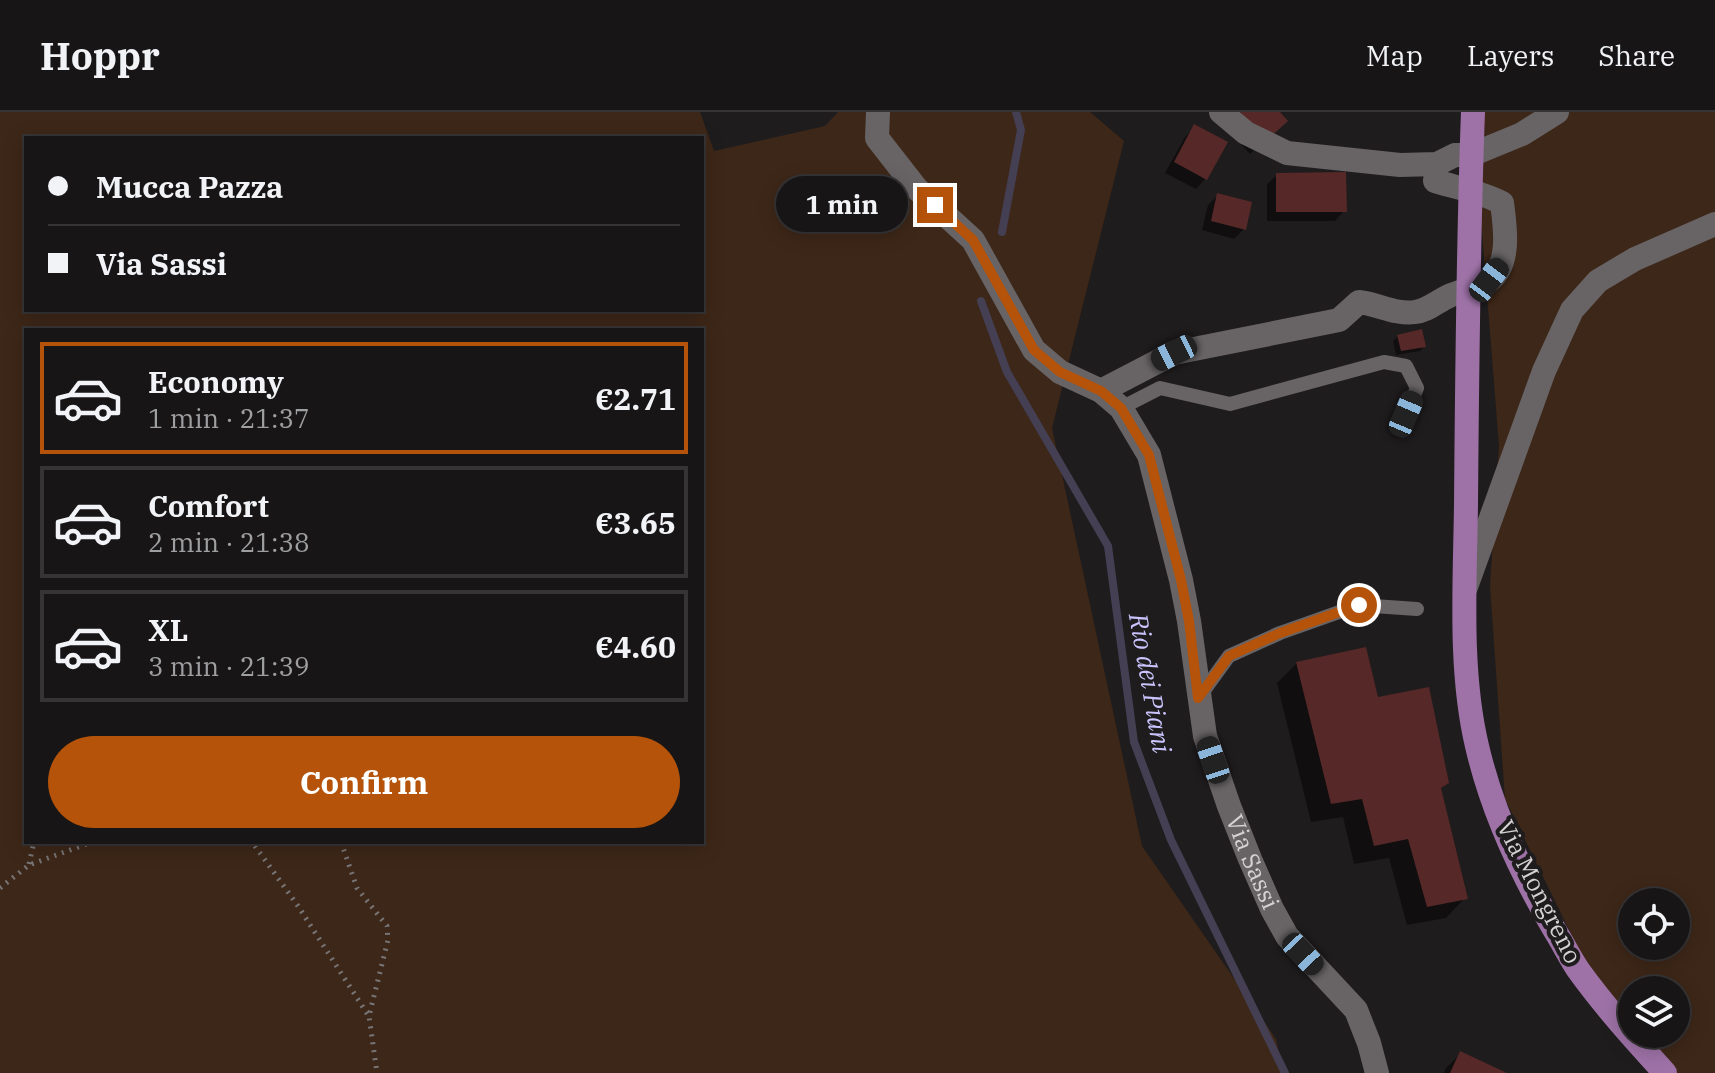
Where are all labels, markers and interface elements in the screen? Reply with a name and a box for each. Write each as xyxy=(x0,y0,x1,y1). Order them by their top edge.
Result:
text: Hoppr xyxy=(40,31,160,80)
text: Map xyxy=(1366,37,1423,74)
text: Layers xyxy=(1467,37,1554,74)
text: Share xyxy=(1598,37,1675,74)
text: Mucca Pazza xyxy=(96,167,283,206)
callout: 1 min xyxy=(775,177,907,233)
text: 1 min xyxy=(806,187,878,221)
route end xyxy=(917,187,953,223)
text: Via Sassi xyxy=(96,244,227,283)
car xyxy=(1465,254,1513,306)
car xyxy=(1147,332,1201,374)
icon: car xyxy=(52,362,124,434)
text: Economy xyxy=(148,362,284,401)
text: €2.71 xyxy=(595,379,676,418)
car xyxy=(1386,387,1426,441)
text: 1 min · 21:37 xyxy=(148,401,310,435)
icon: car xyxy=(52,486,124,558)
text: Comfort xyxy=(148,486,269,525)
text: €3.65 xyxy=(595,503,676,542)
text: 2 min · 21:38 xyxy=(148,525,310,559)
route start xyxy=(1341,587,1377,623)
water label: Rio dei Piani xyxy=(1122,609,1180,756)
icon: car xyxy=(52,610,124,682)
text: XL xyxy=(148,610,188,649)
text: €4.60 xyxy=(595,627,676,666)
text: 3 min · 21:39 xyxy=(148,649,310,683)
car xyxy=(1194,733,1232,787)
button: Confirm xyxy=(48,736,680,828)
street label: Via Sassi xyxy=(1219,810,1287,914)
street label: Via Mongreno xyxy=(1490,814,1590,969)
map controls xyxy=(1618,888,1690,1048)
button: locate xyxy=(1618,888,1690,960)
car xyxy=(1278,928,1328,980)
button: layers xyxy=(1618,976,1690,1048)

